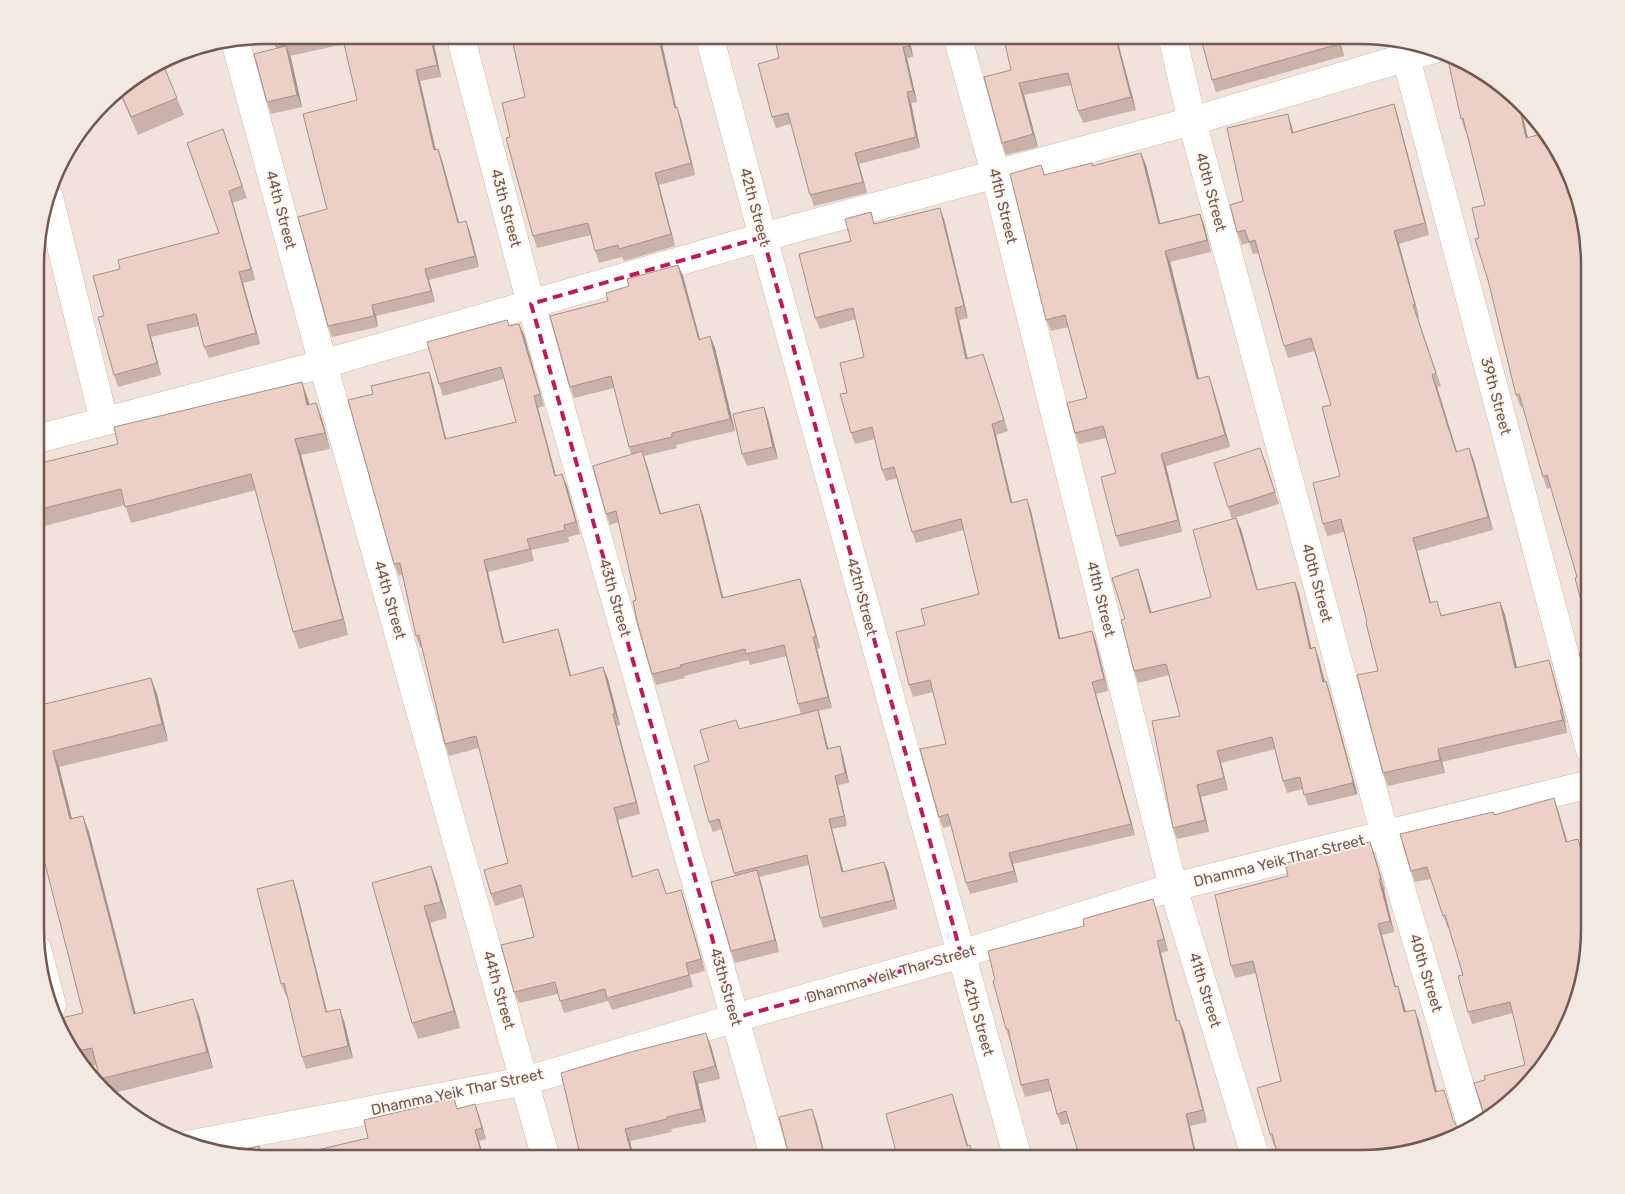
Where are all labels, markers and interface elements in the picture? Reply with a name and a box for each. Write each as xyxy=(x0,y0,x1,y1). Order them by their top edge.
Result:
street label: 40th Street xyxy=(1192,151,1230,234)
street label: 42th Street xyxy=(736,166,774,248)
street label: 41th Street xyxy=(985,166,1021,246)
street label: 43th Street xyxy=(487,167,525,249)
street label: 44th Street xyxy=(262,169,300,251)
street label: 39th Street xyxy=(1477,355,1515,437)
street label: 40th Street xyxy=(1298,542,1336,625)
street label: 42th Street xyxy=(843,556,881,638)
street label: 43th Street xyxy=(595,557,635,639)
street label: 44th Street xyxy=(370,559,410,641)
street label: 41th Street xyxy=(1083,559,1119,639)
street label: Dhamma Yeik Thar Street xyxy=(1192,831,1366,891)
street label: 40th Street xyxy=(1406,932,1446,1014)
street label: Dhamma Yeik Thar Street xyxy=(804,941,978,1007)
street label: 43th Street xyxy=(706,946,746,1028)
street label: 44th Street xyxy=(479,949,519,1031)
street label: 41th Street xyxy=(1185,950,1225,1030)
street label: 42th Street xyxy=(958,976,998,1058)
street label: Dhamma Yeik Thar Street xyxy=(369,1065,545,1119)

